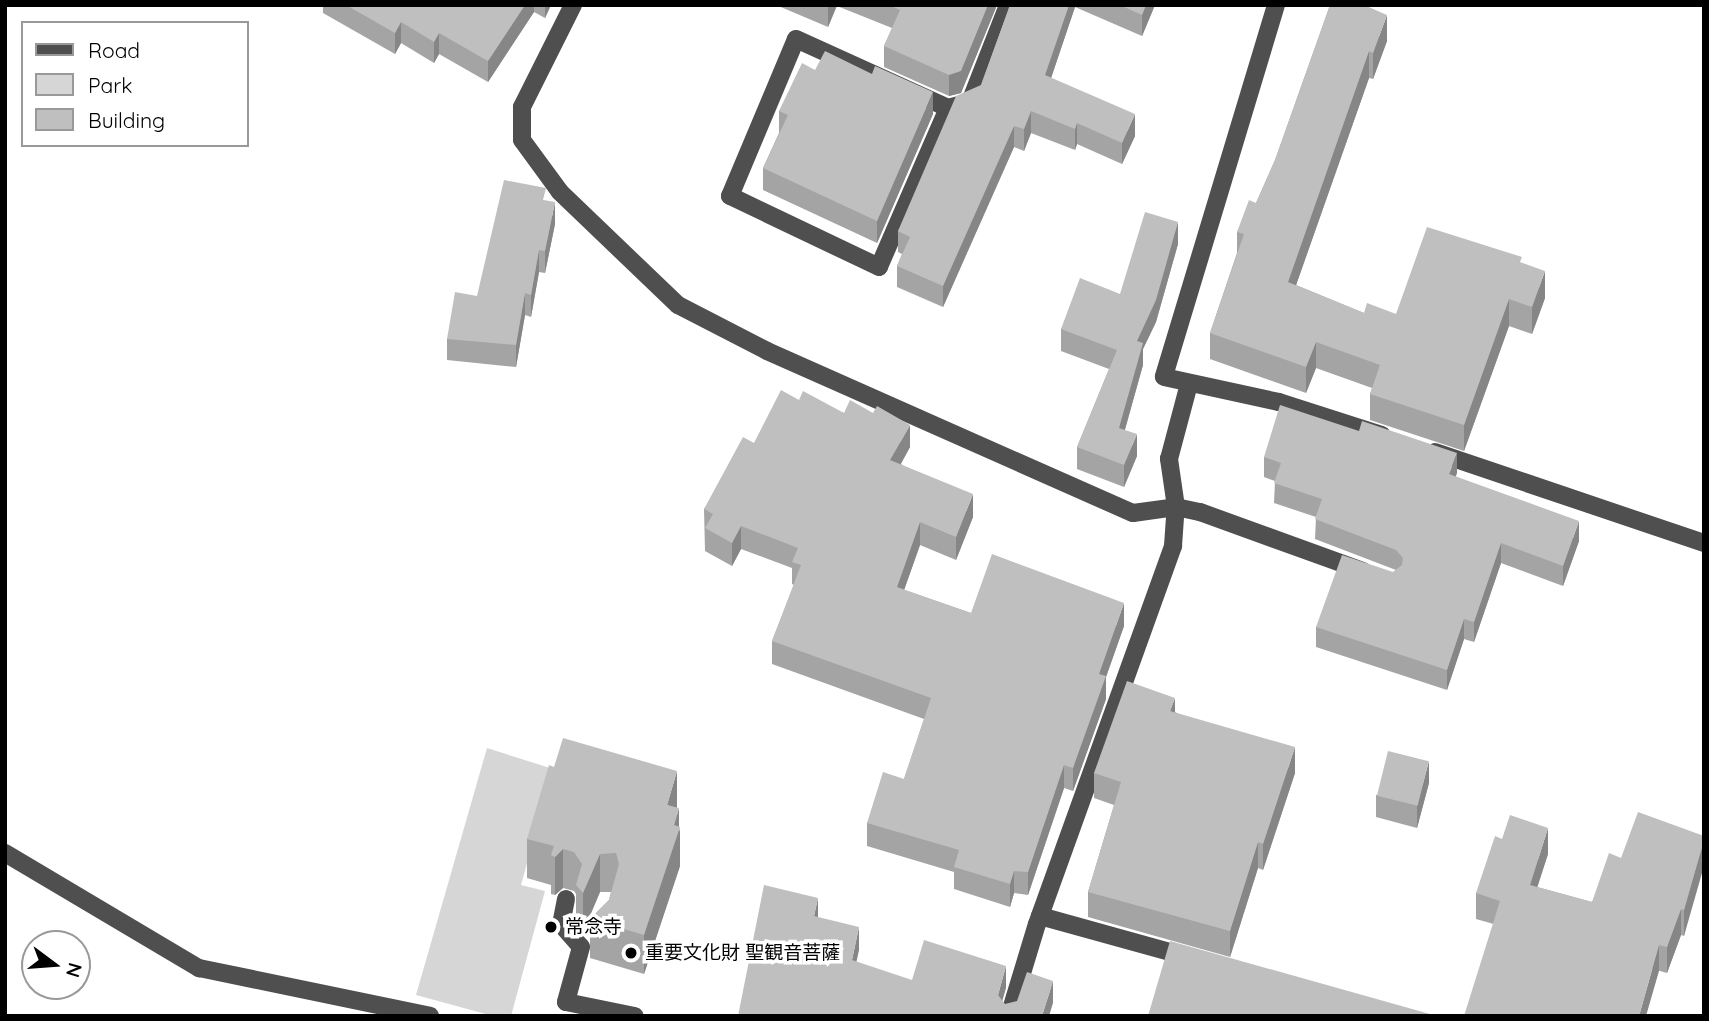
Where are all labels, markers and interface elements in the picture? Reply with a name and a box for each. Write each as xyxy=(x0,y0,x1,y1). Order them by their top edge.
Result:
legend xyxy=(21,21,248,147)
text: Road xyxy=(88,37,140,63)
text: Park xyxy=(88,72,132,98)
text: Building xyxy=(88,107,165,133)
place label: 常念寺 xyxy=(565,916,622,938)
marker: 常念寺 xyxy=(543,919,559,935)
north arrow xyxy=(21,930,91,1000)
place label: 重要文化財 聖観音菩薩 xyxy=(645,942,840,964)
marker: 重要文化財 聖観音菩薩 xyxy=(623,945,639,961)
text: N xyxy=(61,960,88,980)

